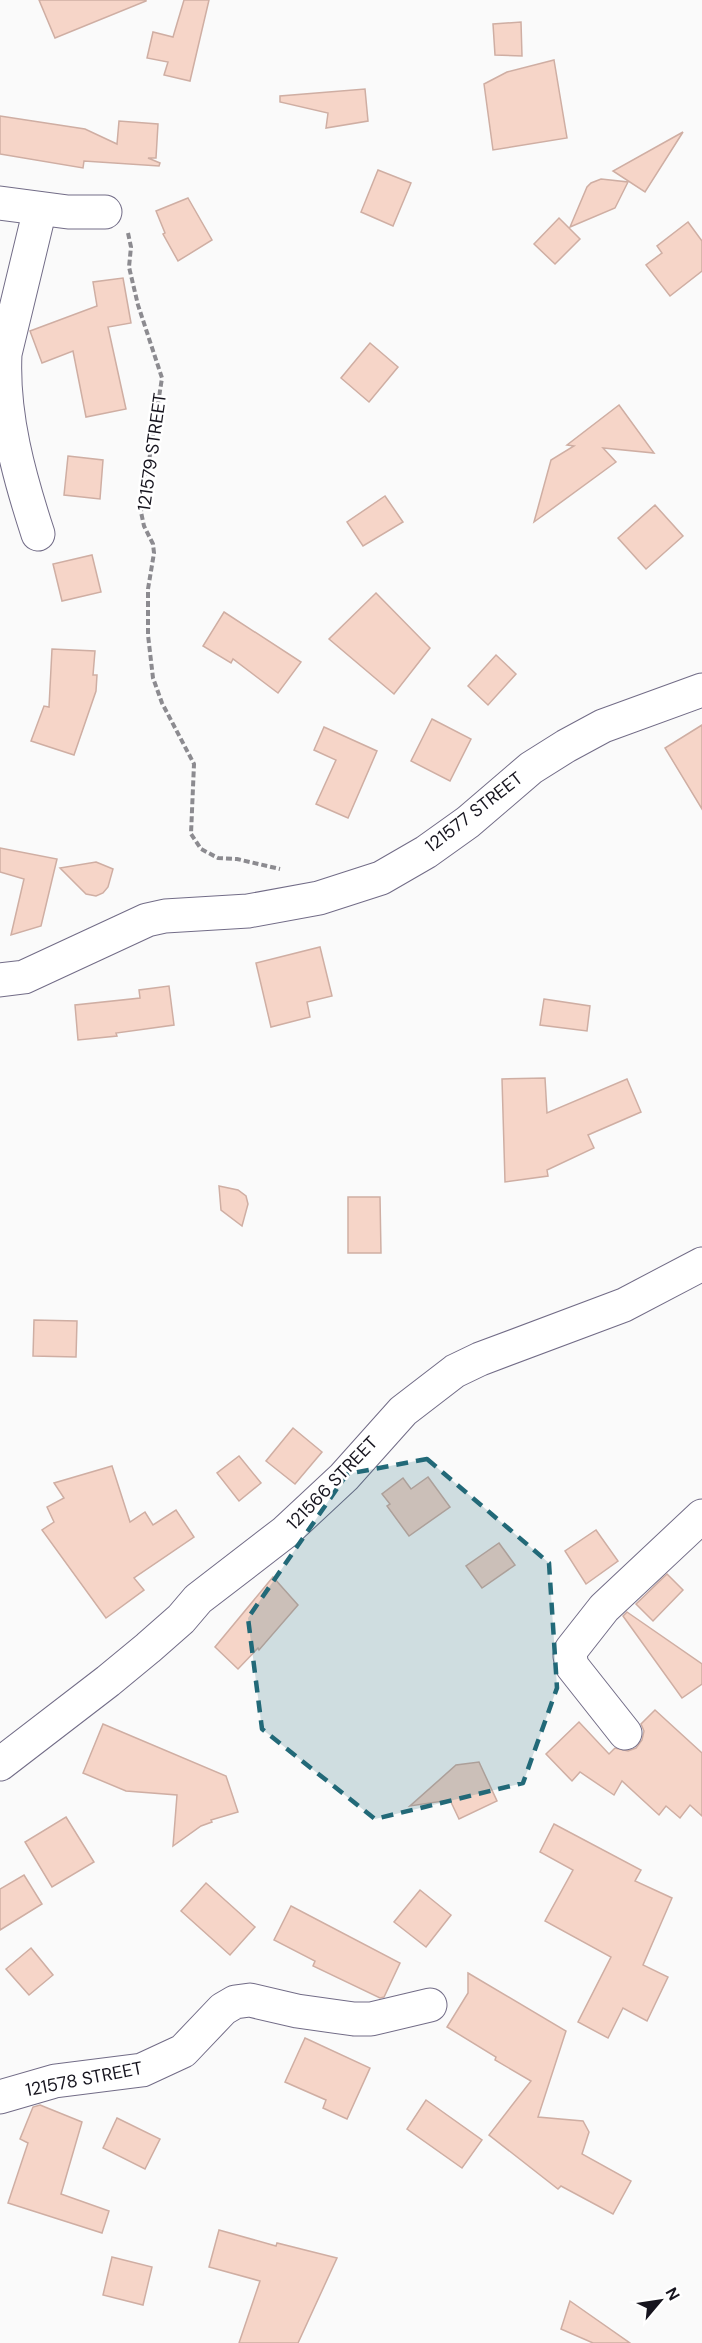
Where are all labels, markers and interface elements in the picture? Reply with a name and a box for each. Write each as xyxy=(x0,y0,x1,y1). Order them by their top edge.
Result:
street label: 121579 STREET xyxy=(132,391,172,513)
street label: 121577 STREET xyxy=(420,766,528,858)
street label: 121566 STREET xyxy=(281,1431,383,1535)
street label: 121578 STREET xyxy=(23,2056,145,2102)
north arrow xyxy=(630,2271,690,2331)
text: N xyxy=(661,2284,685,2304)

